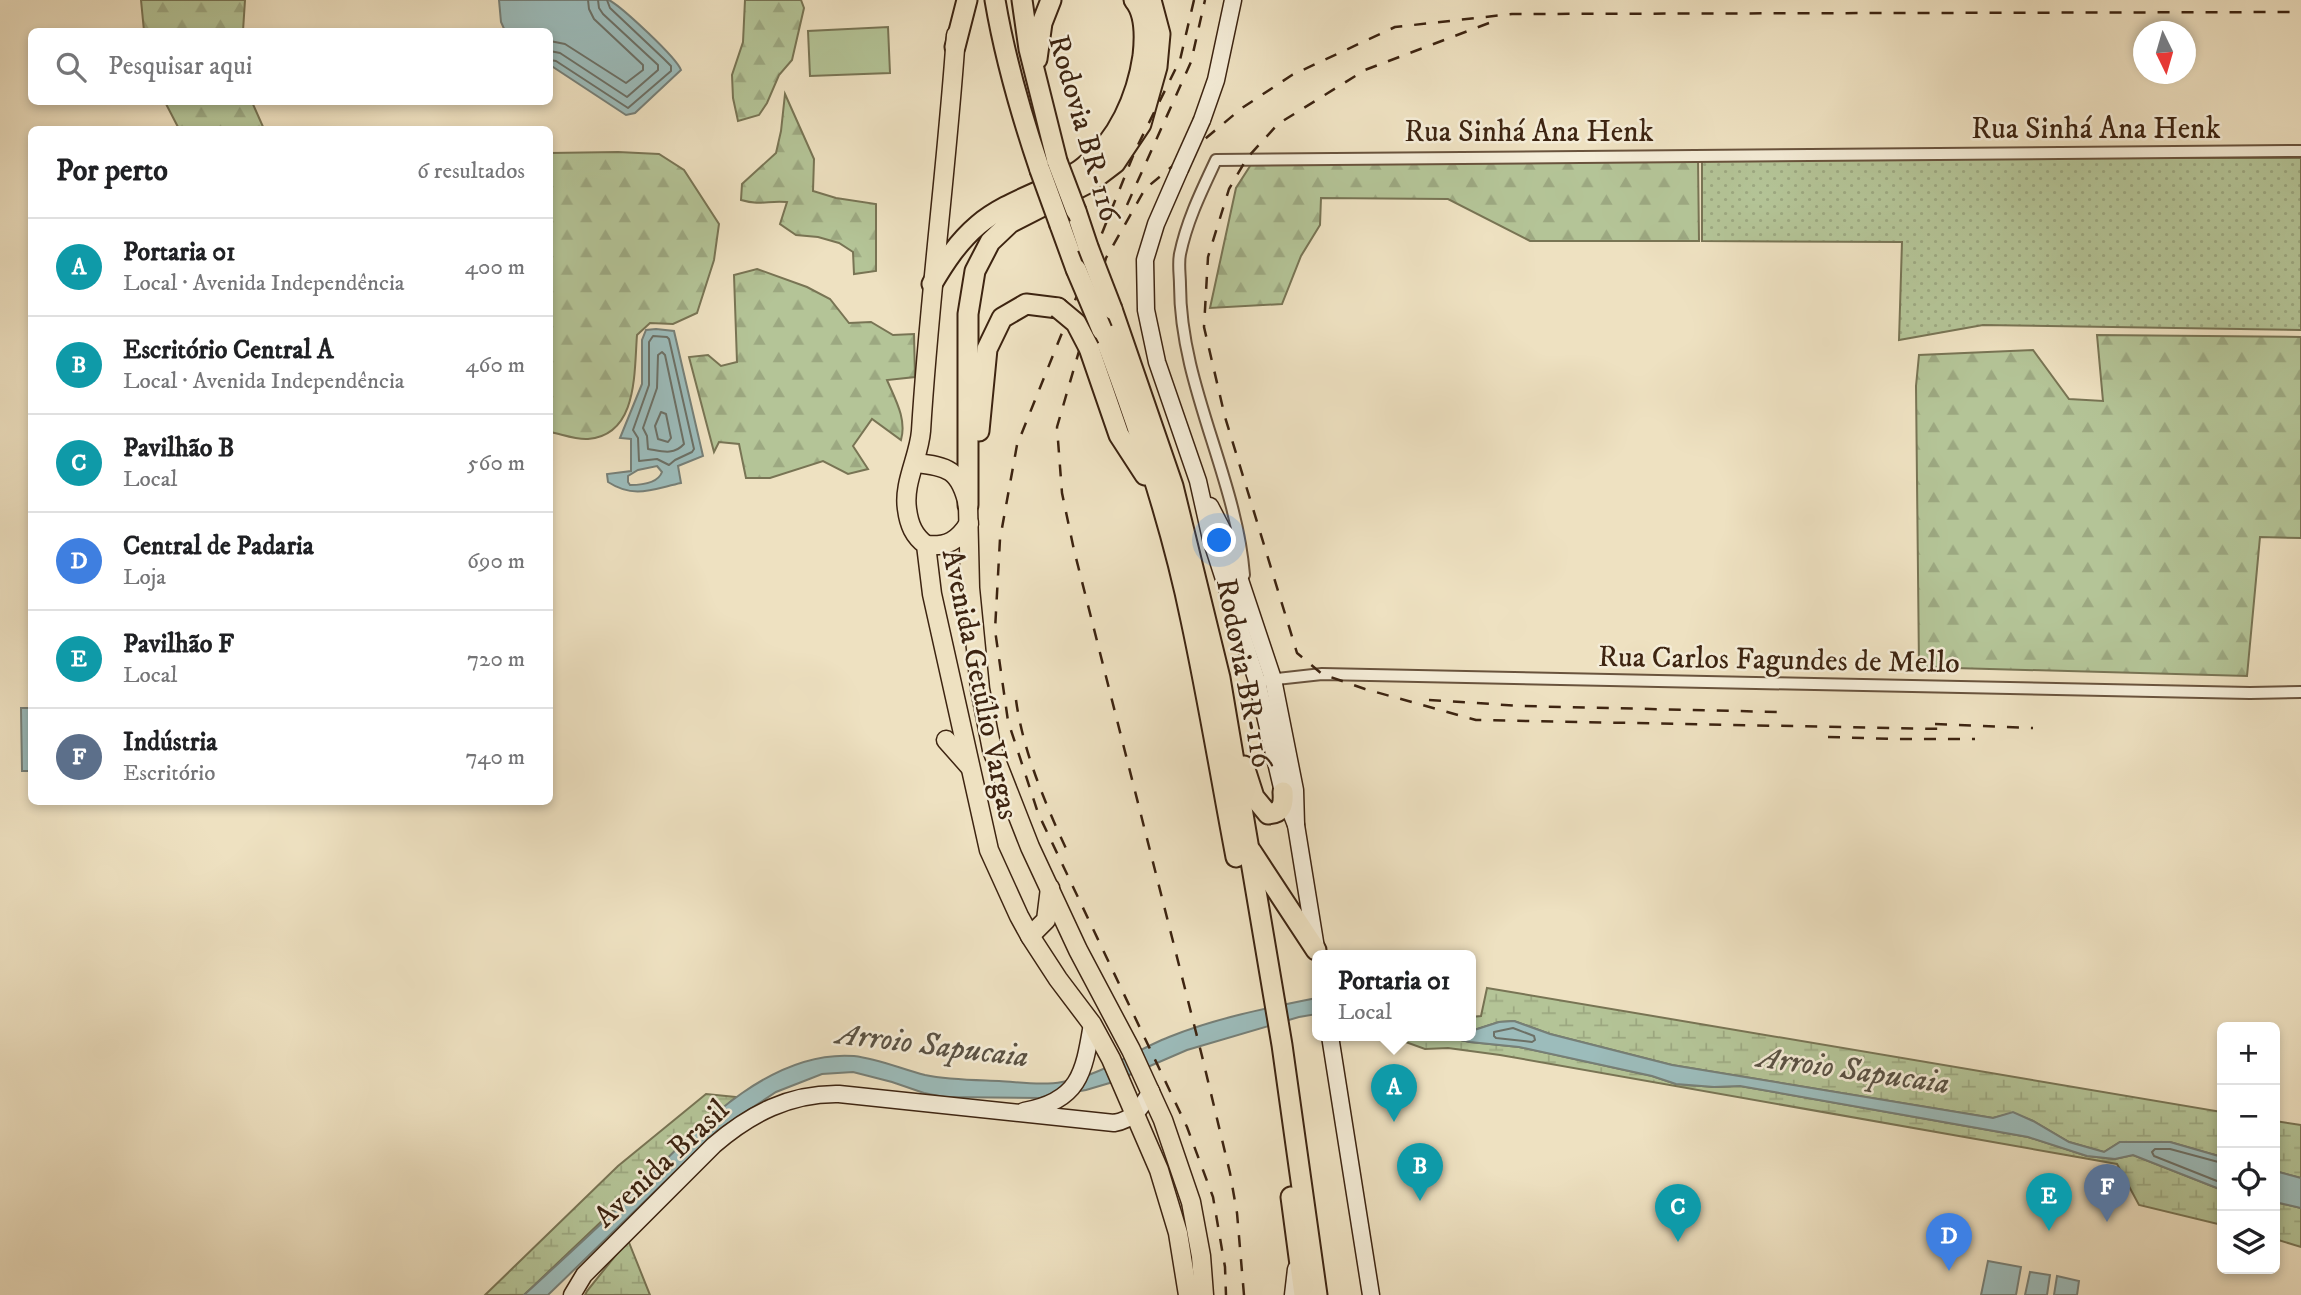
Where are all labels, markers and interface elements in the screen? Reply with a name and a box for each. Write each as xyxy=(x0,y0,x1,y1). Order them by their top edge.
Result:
north arrow xyxy=(2133,21,2196,84)
search box xyxy=(28,28,553,105)
street label: Rodovia BR-116 xyxy=(1039,31,1128,227)
icon: search xyxy=(52,48,90,86)
text: Pesquisar aqui xyxy=(108,50,252,83)
street label: Rua Sinhá Ana Henk xyxy=(1971,111,2221,148)
street label: Rua Sinhá Ana Henk xyxy=(1404,114,1654,151)
text: Por perto xyxy=(56,153,168,190)
text: 6 resultados xyxy=(417,157,525,186)
text: Portaria 01 xyxy=(123,236,236,269)
text: A xyxy=(72,253,86,282)
text: 400 m xyxy=(465,253,525,282)
text: Local · Avenida Independência xyxy=(123,269,405,298)
text: Escritório Central A xyxy=(123,334,334,367)
text: B xyxy=(72,351,86,380)
text: 460 m xyxy=(465,351,525,380)
text: Local · Avenida Independência xyxy=(123,367,405,396)
text: Pavilhão B xyxy=(123,432,234,465)
text: C xyxy=(71,449,87,478)
text: 560 m xyxy=(467,449,525,478)
text: Local xyxy=(123,465,177,494)
your location xyxy=(1202,523,1236,557)
text: Central de Padaria xyxy=(123,530,314,563)
street label: Avenida Getúlio Vargas xyxy=(933,546,1026,823)
text: D xyxy=(70,547,88,576)
text: 690 m xyxy=(467,547,525,576)
text: Loja xyxy=(123,563,166,592)
street label: Rodovia BR-116 xyxy=(1207,575,1280,773)
text: Pavilhão F xyxy=(123,628,234,661)
street label: Rua Carlos Fagundes de Mello xyxy=(1598,639,1960,682)
text: E xyxy=(71,645,87,674)
text: 720 m xyxy=(467,645,525,674)
text: Local xyxy=(123,661,177,690)
text: Indústria xyxy=(123,726,217,759)
text: F xyxy=(72,743,86,772)
text: 740 m xyxy=(465,743,525,772)
text: Escritório xyxy=(123,759,215,788)
popup xyxy=(1312,950,1476,1041)
text: Portaria 01 xyxy=(1338,965,1450,998)
text: Local xyxy=(1338,998,1392,1027)
water label: Arroio Sapucaia xyxy=(832,1014,1031,1078)
map controls xyxy=(2217,1022,2280,1274)
button: + xyxy=(2217,1022,2280,1085)
water label: Arroio Sapucaia xyxy=(1752,1037,1952,1104)
pin: A xyxy=(1371,1064,1417,1122)
button: − xyxy=(2217,1085,2280,1148)
street label: Avenida Brasil xyxy=(587,1092,737,1236)
pin: B xyxy=(1397,1143,1443,1201)
button: locate xyxy=(2217,1148,2280,1211)
pin: F xyxy=(2084,1164,2130,1222)
pin: E xyxy=(2026,1173,2072,1231)
pin: C xyxy=(1655,1184,1701,1242)
button: layers xyxy=(2217,1211,2280,1274)
pin: D xyxy=(1926,1213,1972,1271)

